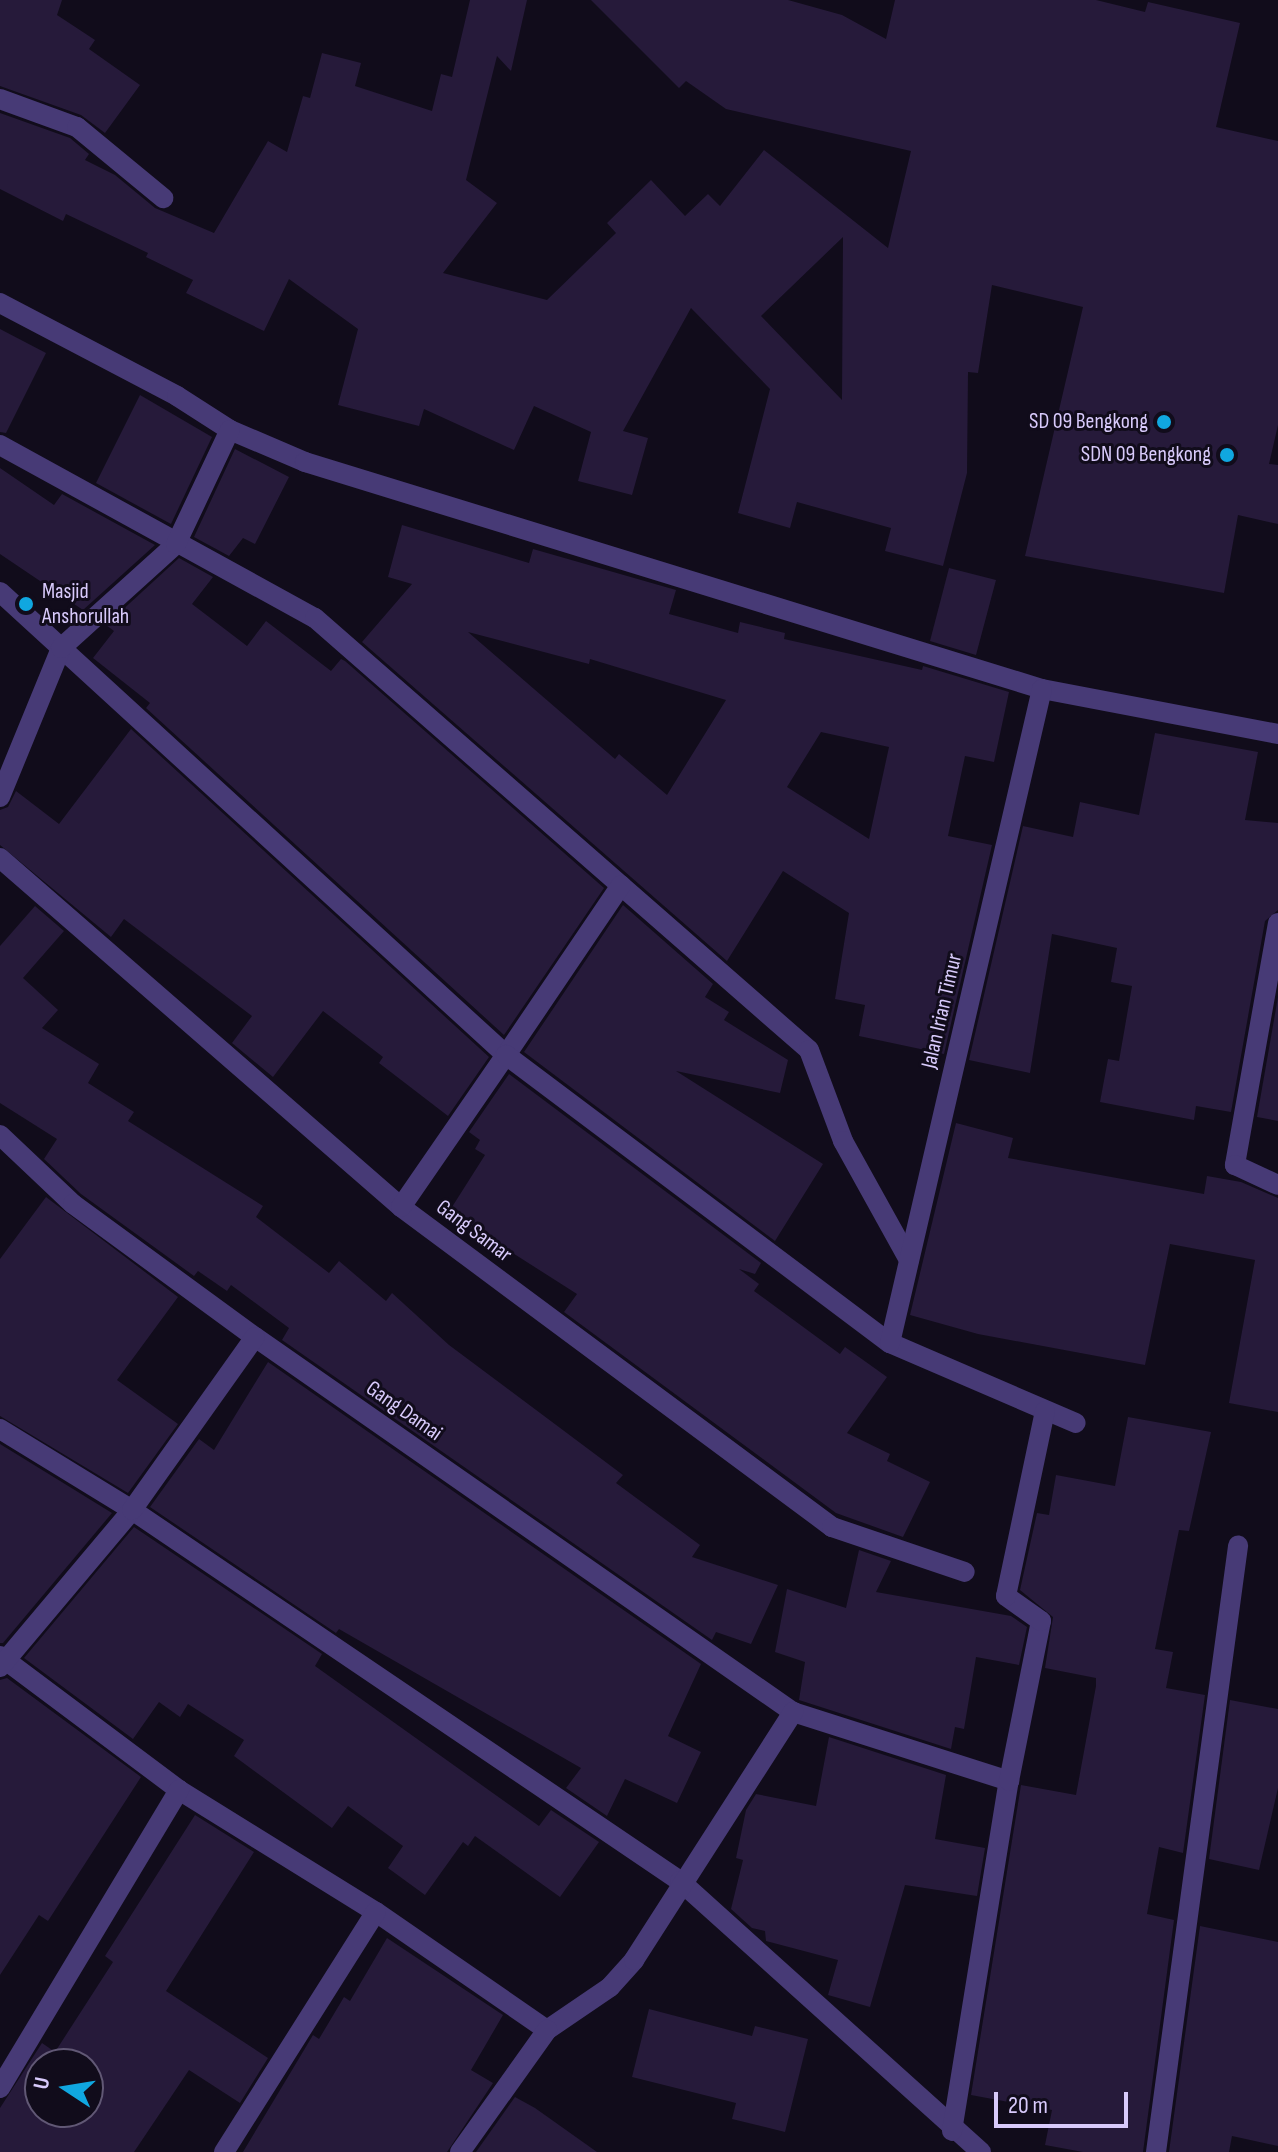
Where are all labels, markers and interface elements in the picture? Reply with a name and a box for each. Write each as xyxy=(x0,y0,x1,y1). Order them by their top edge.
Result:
place label: SD 09 Bengkong xyxy=(1029,409,1148,435)
marker: SD 09 Bengkong xyxy=(1155,413,1173,431)
place label: SDN 09 Bengkong xyxy=(1081,442,1211,468)
marker: SDN 09 Bengkong xyxy=(1218,446,1236,464)
place label: Masjid Anshorullah xyxy=(42,578,129,630)
marker: Masjid Anshorullah xyxy=(17,595,35,613)
street label: Jalan Irian Timur xyxy=(916,951,968,1071)
street label: Gang Samar xyxy=(431,1194,517,1268)
street label: Gang Damai xyxy=(361,1375,447,1447)
north arrow xyxy=(24,2048,104,2128)
text: U xyxy=(28,2075,56,2092)
scale bar xyxy=(998,2076,1132,2126)
text: 20 m xyxy=(1008,2091,1048,2120)

